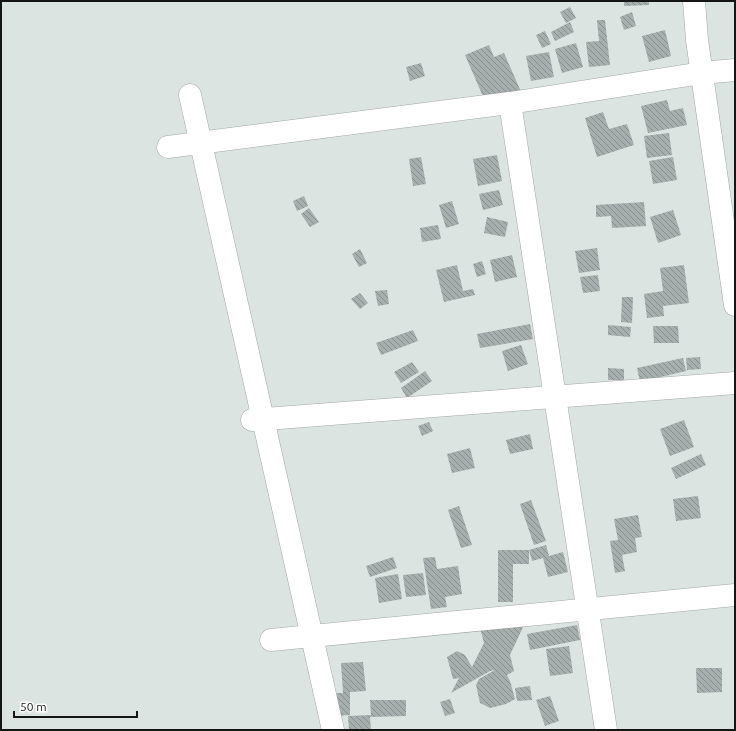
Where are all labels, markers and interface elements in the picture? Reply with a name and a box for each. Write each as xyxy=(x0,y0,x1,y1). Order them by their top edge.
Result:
scale bar xyxy=(14,693,137,719)
text: 50 m xyxy=(20,700,47,713)

